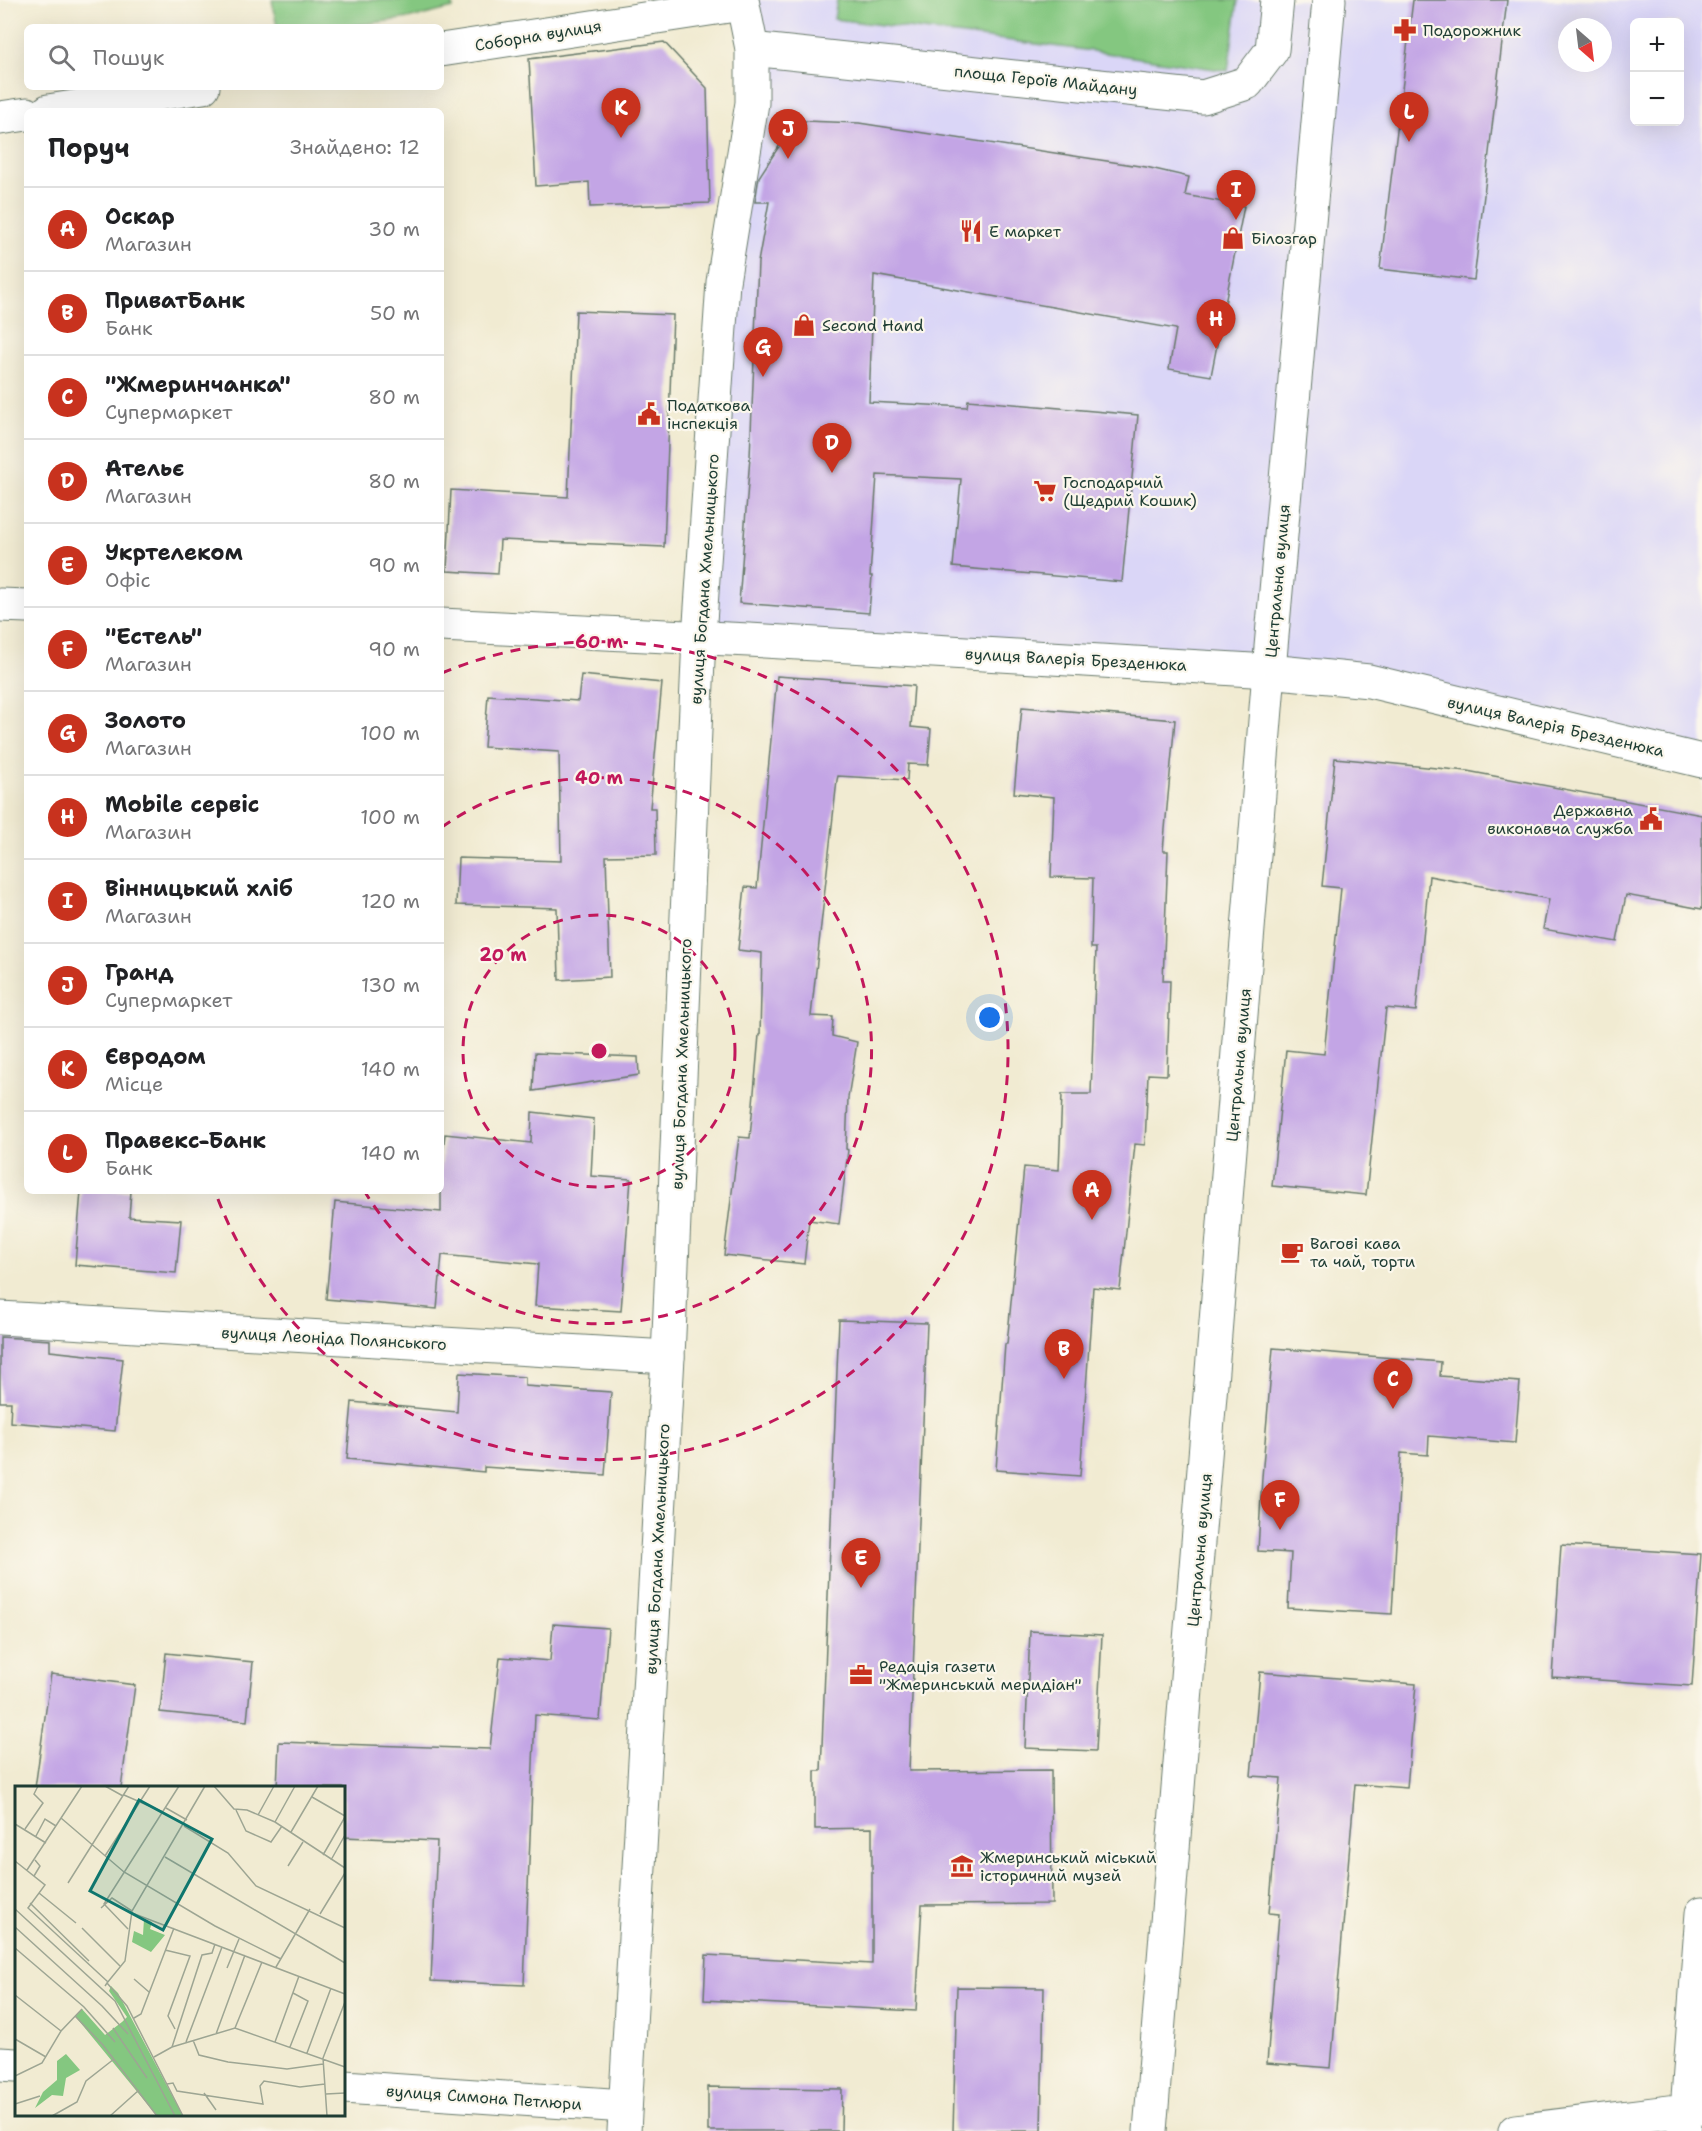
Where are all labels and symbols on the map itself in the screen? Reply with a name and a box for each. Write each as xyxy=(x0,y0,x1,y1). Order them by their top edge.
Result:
street label: Соборна вулиця xyxy=(473,15,603,56)
pharmacy icon: Подорожник xyxy=(1392,17,1418,43)
north arrow xyxy=(1558,18,1612,72)
place label: Подорожник xyxy=(1423,20,1522,41)
street label: площа Героїв Майдану xyxy=(953,60,1139,101)
pin: K xyxy=(602,88,640,138)
pin: L xyxy=(1390,92,1428,142)
pin: J xyxy=(768,110,808,159)
pin: I xyxy=(1216,170,1256,220)
restaurant icon: E маркет xyxy=(958,218,984,244)
place label: E маркет xyxy=(989,221,1062,242)
shop icon: Білозгар xyxy=(1220,225,1246,251)
place label: Білозгар xyxy=(1251,228,1317,249)
pin: H xyxy=(1196,300,1236,349)
shop icon: Second Hand xyxy=(791,312,817,338)
place label: Second Hand xyxy=(822,315,924,336)
pin: G xyxy=(744,328,783,377)
place label: Податкова інспекція xyxy=(667,395,750,434)
public building icon: Податкова інспекція xyxy=(636,401,662,427)
pin: D xyxy=(812,424,852,473)
street label: вулиця Богдана Хмельницького xyxy=(685,453,724,705)
place label: Господарчий (Щедрий Кошик) xyxy=(1063,472,1197,511)
supermarket icon: Господарчий (Щедрий Кошик) xyxy=(1032,478,1058,504)
street label: Центральна вулиця xyxy=(1260,503,1295,659)
text: 60 m xyxy=(575,630,623,654)
street label: вулиця Валерія Брезденюка xyxy=(965,643,1187,676)
street label: вулиця Валерія Брезденюка xyxy=(1445,691,1666,762)
text: 40 m xyxy=(575,766,623,790)
place label: Державна виконавча служба xyxy=(1487,800,1633,839)
public building icon: Державна виконавча служба xyxy=(1638,806,1664,832)
street label: вулиця Богдана Хмельницького xyxy=(667,938,696,1190)
text: 20 m xyxy=(479,943,527,967)
street label: Центральна вулиця xyxy=(1221,987,1256,1143)
your location xyxy=(975,1003,1004,1032)
centre of rings xyxy=(589,1041,609,1061)
pin: A xyxy=(1072,1170,1112,1220)
place label: Вагові кава та чай, торти xyxy=(1310,1233,1415,1272)
cafe icon: Вагові кава та чай, торти xyxy=(1279,1239,1305,1265)
street label: вулиця Леоніда Полянського xyxy=(221,1322,447,1355)
pin: B xyxy=(1044,1330,1084,1379)
pin: C xyxy=(1374,1360,1412,1409)
street label: вулиця Богдана Хмельницького xyxy=(640,1423,675,1675)
street label: Центральна вулиця xyxy=(1182,1472,1217,1628)
pin: F xyxy=(1260,1480,1300,1530)
pin: E xyxy=(842,1538,880,1588)
place label: Редація газети "Жмеринський меридіан" xyxy=(879,1656,1082,1695)
office icon: Редація газети "Жмеринський меридіан" xyxy=(848,1662,874,1688)
inset map xyxy=(15,1786,345,2116)
place label: Жмеринський міський історичний музей xyxy=(980,1847,1156,1886)
museum icon: Жмеринський міський історичний музей xyxy=(949,1853,975,1879)
street label: вулиця Симона Петлюри xyxy=(385,2080,583,2115)

